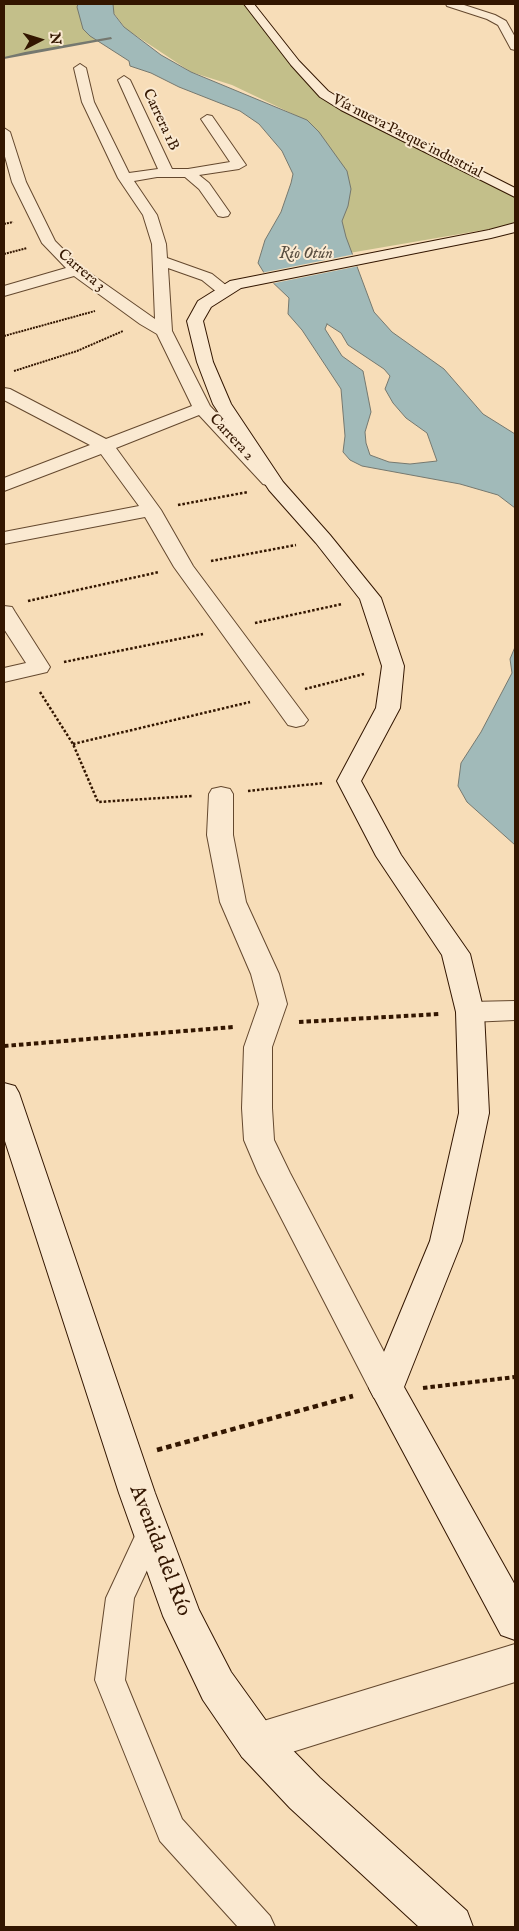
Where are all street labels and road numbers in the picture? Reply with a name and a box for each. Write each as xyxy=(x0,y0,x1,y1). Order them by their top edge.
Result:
street label: Carrera 1B xyxy=(138,86,182,154)
street label: Vía nueva Parque industrial xyxy=(329,91,485,183)
street label: Carrera 3 xyxy=(54,246,108,296)
street label: Carrera 2 xyxy=(205,411,257,465)
street label: Avenida del Río xyxy=(123,1482,195,1620)

